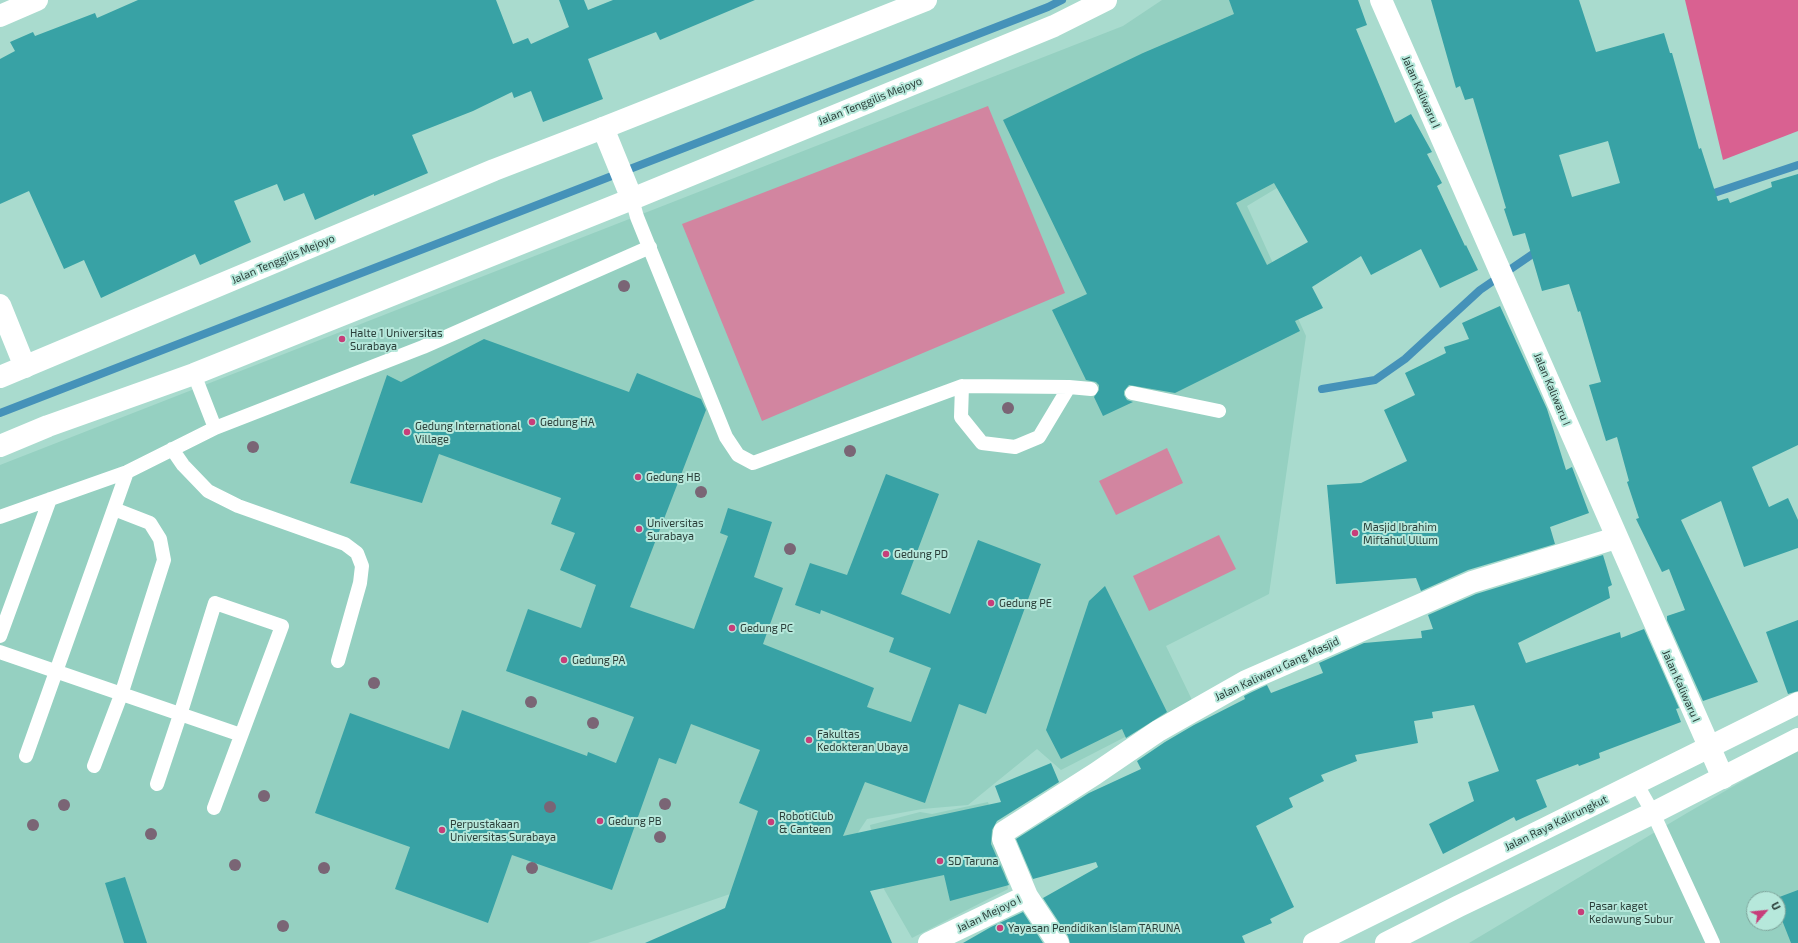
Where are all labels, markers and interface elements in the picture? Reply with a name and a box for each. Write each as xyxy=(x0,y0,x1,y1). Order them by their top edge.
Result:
street label: Jalan Kaliwaru I xyxy=(1399,54,1443,130)
street label: Jalan Tenggilis Mejoyo xyxy=(816,74,924,128)
street label: Jalan Tenggilis Mejoyo xyxy=(229,231,337,287)
place label: Halte 1 Universitas Surabaya xyxy=(350,326,443,352)
marker: Halte 1 Universitas Surabaya xyxy=(337,334,347,344)
street label: Jalan Kaliwaru I xyxy=(1531,351,1573,427)
place label: Gedung HA xyxy=(540,415,595,429)
marker: Gedung HA xyxy=(527,417,537,427)
place label: Gedung International Village xyxy=(415,419,520,445)
marker: Gedung International Village xyxy=(402,427,412,437)
place label: Gedung HB xyxy=(646,470,701,484)
marker: Gedung HB xyxy=(633,472,643,482)
place label: Universitas Surabaya xyxy=(647,516,704,542)
place label: Masjid Ibrahim Miftahul Ullum xyxy=(1363,520,1438,546)
marker: Universitas Surabaya xyxy=(634,524,644,534)
marker: Masjid Ibrahim Miftahul Ullum xyxy=(1350,528,1360,538)
place label: Gedung PD xyxy=(894,547,948,561)
marker: Gedung PD xyxy=(881,549,891,559)
place label: Gedung PE xyxy=(999,596,1052,610)
marker: Gedung PE xyxy=(986,598,996,608)
place label: Gedung PC xyxy=(740,621,793,635)
marker: Gedung PC xyxy=(727,623,737,633)
street label: Jalan Kaliwaru Gang Masjid xyxy=(1213,634,1341,704)
street label: Jalan Kaliwaru I xyxy=(1659,648,1703,724)
place label: Gedung PA xyxy=(572,653,625,667)
marker: Gedung PA xyxy=(559,655,569,665)
place label: Fakultas Kedokteran Ubaya xyxy=(817,727,908,753)
marker: Fakultas Kedokteran Ubaya xyxy=(804,735,814,745)
street label: Jalan Raya Kalirungkut xyxy=(1502,792,1610,854)
place label: RobotiClub & Canteen xyxy=(779,809,833,835)
place label: Gedung PB xyxy=(608,814,662,828)
marker: Gedung PB xyxy=(595,816,605,826)
place label: Perpustakaan Universitas Surabaya xyxy=(450,817,556,843)
marker: RobotiClub & Canteen xyxy=(766,817,776,827)
marker: Perpustakaan Universitas Surabaya xyxy=(437,825,447,835)
place label: SD Taruna xyxy=(948,854,998,868)
marker: SD Taruna xyxy=(935,856,945,866)
north arrow xyxy=(1746,891,1786,931)
street label: Jalan Mejoyo I xyxy=(955,893,1023,935)
place label: Pasar kaget Kedawung Subur xyxy=(1589,899,1673,925)
text: U xyxy=(1769,899,1784,912)
marker: Pasar kaget Kedawung Subur xyxy=(1576,907,1586,917)
place label: Yayasan Pendidikan Islam TARUNA xyxy=(1008,921,1180,935)
marker: Yayasan Pendidikan Islam TARUNA xyxy=(995,923,1005,933)

